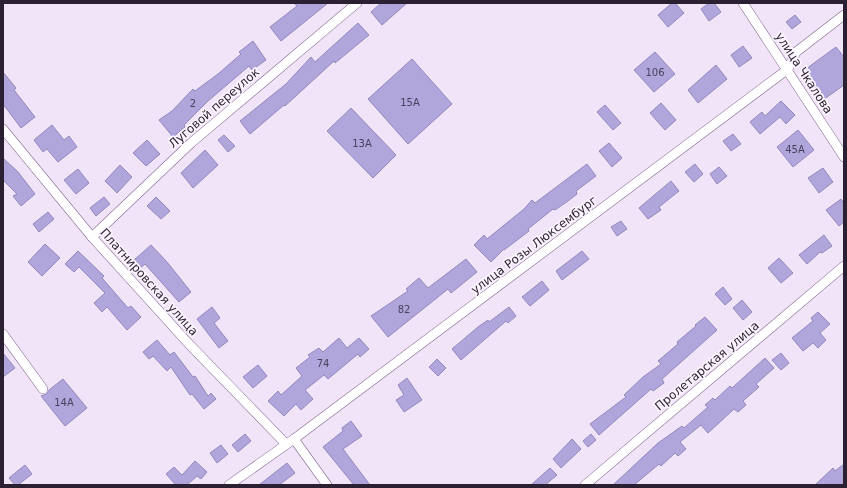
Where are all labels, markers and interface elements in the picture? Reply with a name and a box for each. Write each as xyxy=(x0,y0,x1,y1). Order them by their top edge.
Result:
street label: улица Чкалова xyxy=(772,30,836,116)
street label: Луговой переулок xyxy=(166,65,262,151)
house number: 106 xyxy=(645,67,665,78)
house number: 15А xyxy=(400,97,420,108)
house number: 2 xyxy=(190,98,196,109)
house number: 13А xyxy=(352,138,372,149)
house number: 45А xyxy=(785,144,805,155)
street label: улица Розы Люксембург xyxy=(468,193,600,297)
street label: Платнировская улица xyxy=(97,226,201,338)
house number: 82 xyxy=(398,304,410,315)
street label: Пролетарская улица xyxy=(652,318,762,414)
house number: 74 xyxy=(317,358,329,369)
house number: 14А xyxy=(54,397,74,408)

